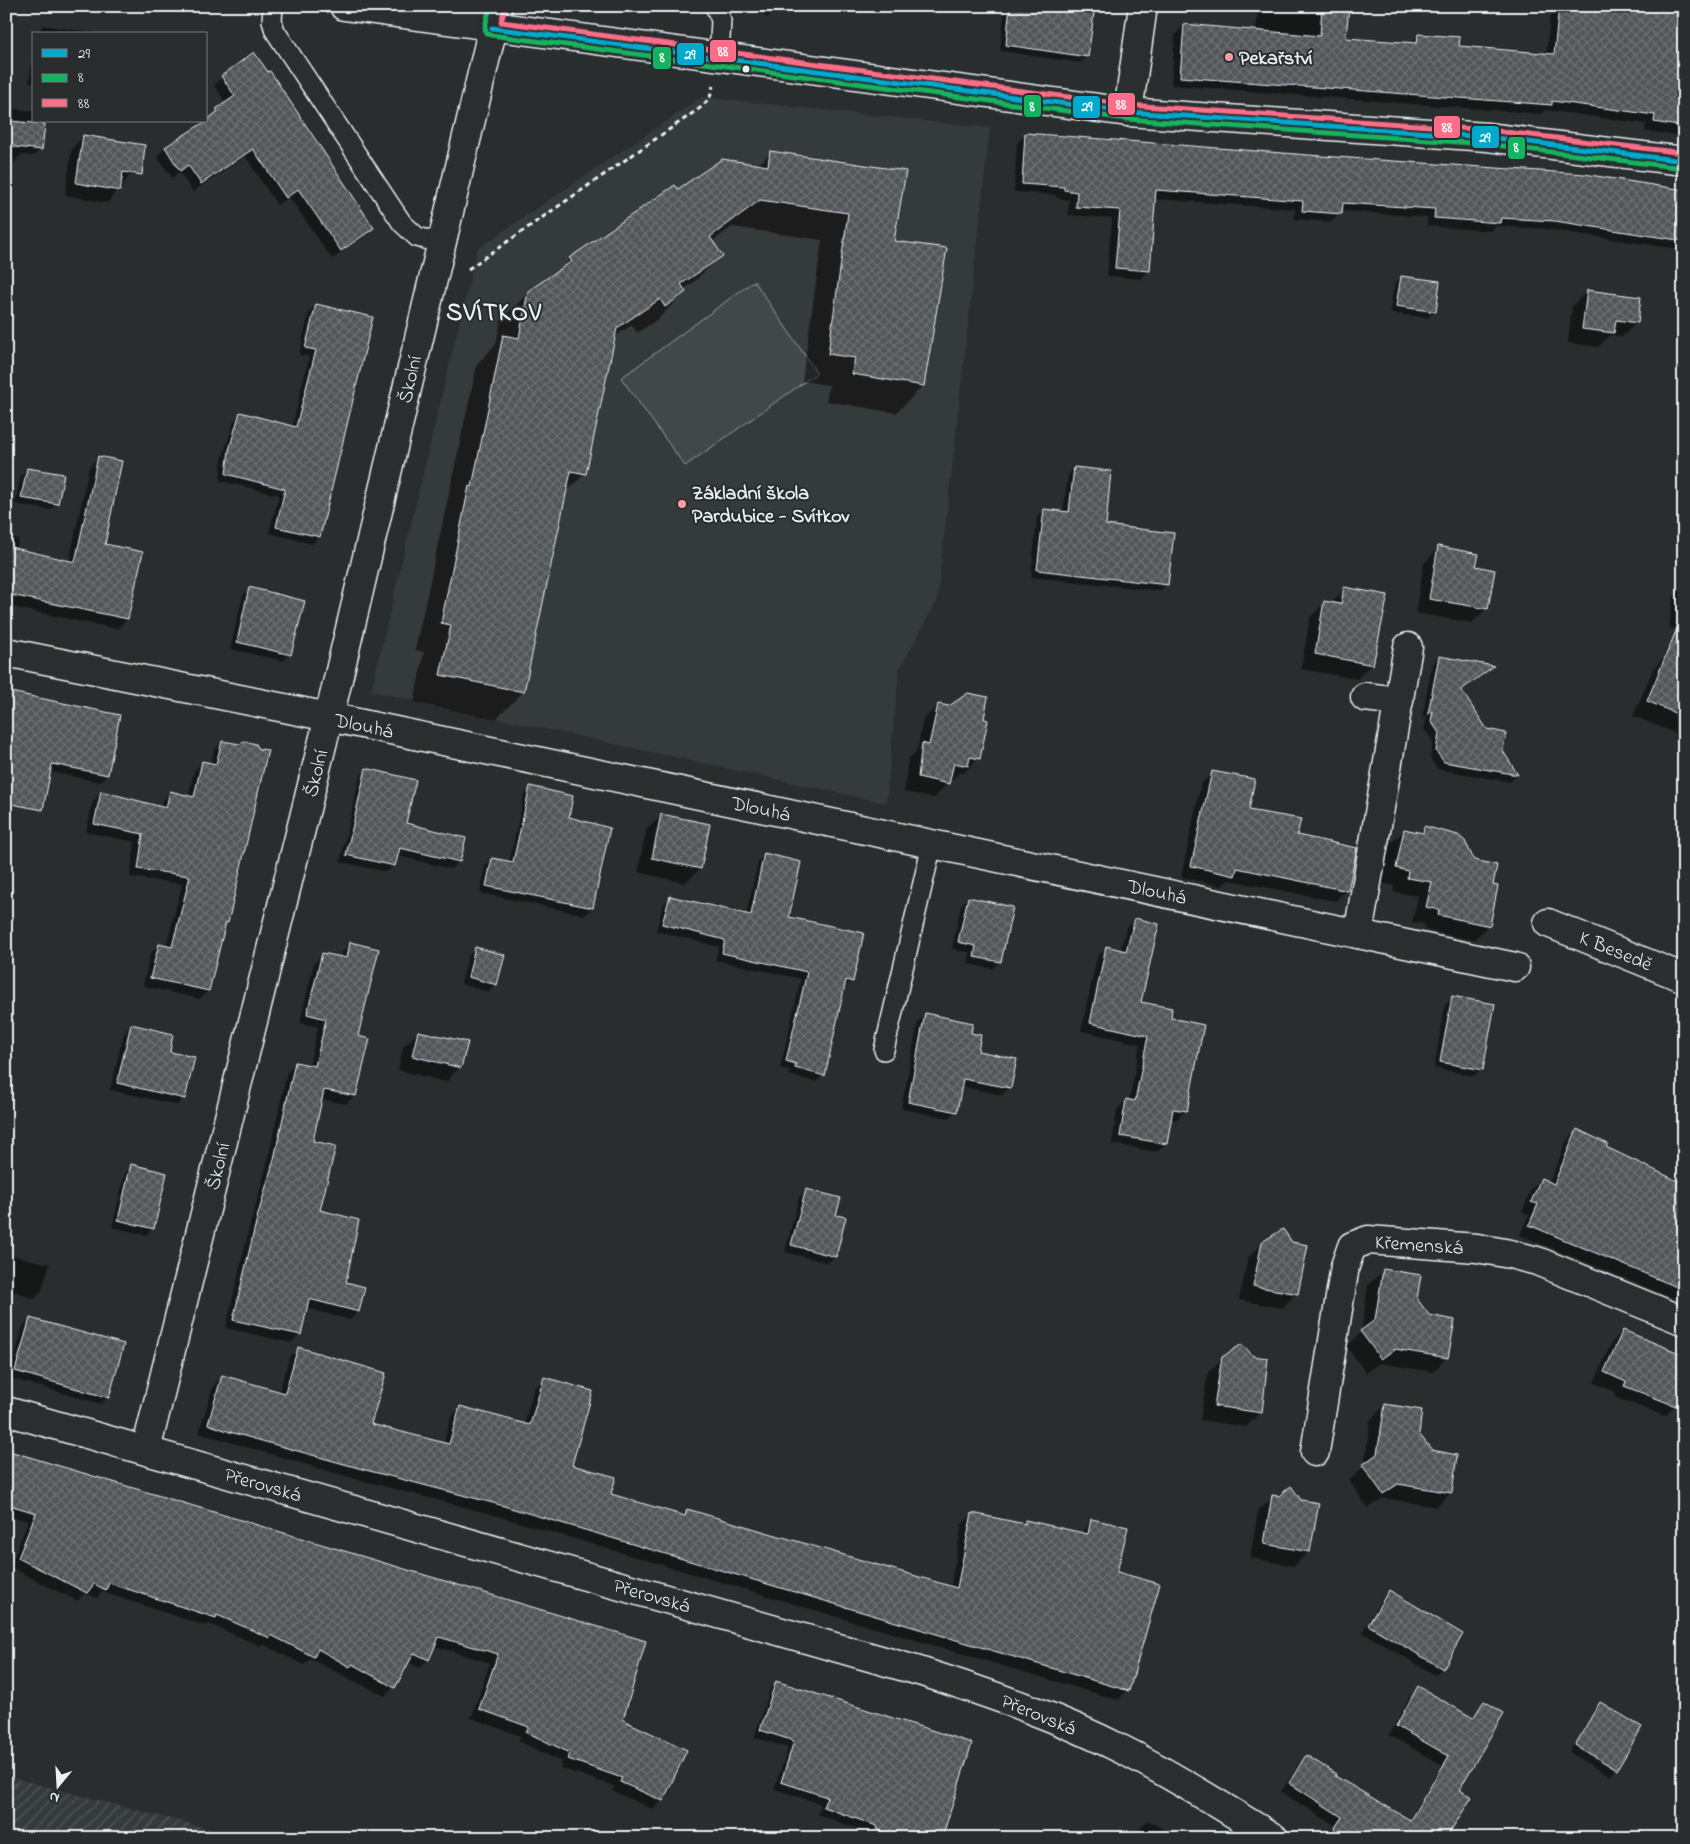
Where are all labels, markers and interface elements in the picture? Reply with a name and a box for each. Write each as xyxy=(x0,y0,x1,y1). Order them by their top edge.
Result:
legend xyxy=(32,32,208,122)
line badge: 88 xyxy=(709,39,737,63)
line badge: 29 xyxy=(676,42,705,66)
text: 88 xyxy=(717,42,729,63)
text: 29 xyxy=(78,43,90,65)
text: 29 xyxy=(683,45,696,66)
place label: Pekařství xyxy=(1239,45,1313,74)
line badge: 8 xyxy=(652,46,672,70)
text: 8 xyxy=(658,48,665,69)
marker: Pekařství xyxy=(1223,51,1235,63)
unlabelled marker xyxy=(741,64,751,74)
text: 8 xyxy=(78,67,84,89)
line badge: 88 xyxy=(1107,92,1136,116)
text: 88 xyxy=(78,93,90,115)
line badge: 8 xyxy=(1023,94,1042,118)
line badge: 29 xyxy=(1072,95,1101,119)
text: 88 xyxy=(1115,95,1127,116)
text: 8 xyxy=(1028,97,1035,118)
text: 29 xyxy=(1080,97,1093,118)
line badge: 88 xyxy=(1433,115,1461,139)
text: 88 xyxy=(1441,118,1453,139)
line badge: 29 xyxy=(1471,125,1500,149)
text: 29 xyxy=(1478,128,1491,149)
line badge: 8 xyxy=(1507,136,1526,160)
text: 8 xyxy=(1512,138,1519,159)
district label: SVÍTKOV xyxy=(446,296,542,332)
street label: Školní xyxy=(392,353,431,406)
place label: Základní škola Pardubice - Svítkov xyxy=(692,480,851,532)
marker: Základní škola Pardubice - Svítkov xyxy=(676,498,688,510)
street label: Dlouhá xyxy=(330,707,396,748)
street label: Školní xyxy=(298,747,337,801)
street label: Dlouhá xyxy=(727,790,793,831)
street label: Dlouhá xyxy=(1123,873,1189,914)
street label: K Besedě xyxy=(1574,925,1656,980)
street label: Školní xyxy=(200,1140,239,1194)
street label: Křemenská xyxy=(1374,1229,1464,1264)
street label: Přerovská xyxy=(220,1462,304,1511)
street label: Přerovská xyxy=(609,1573,693,1622)
street label: Přerovská xyxy=(996,1688,1080,1745)
north arrow xyxy=(32,1762,82,1812)
text: N xyxy=(47,1785,62,1808)

